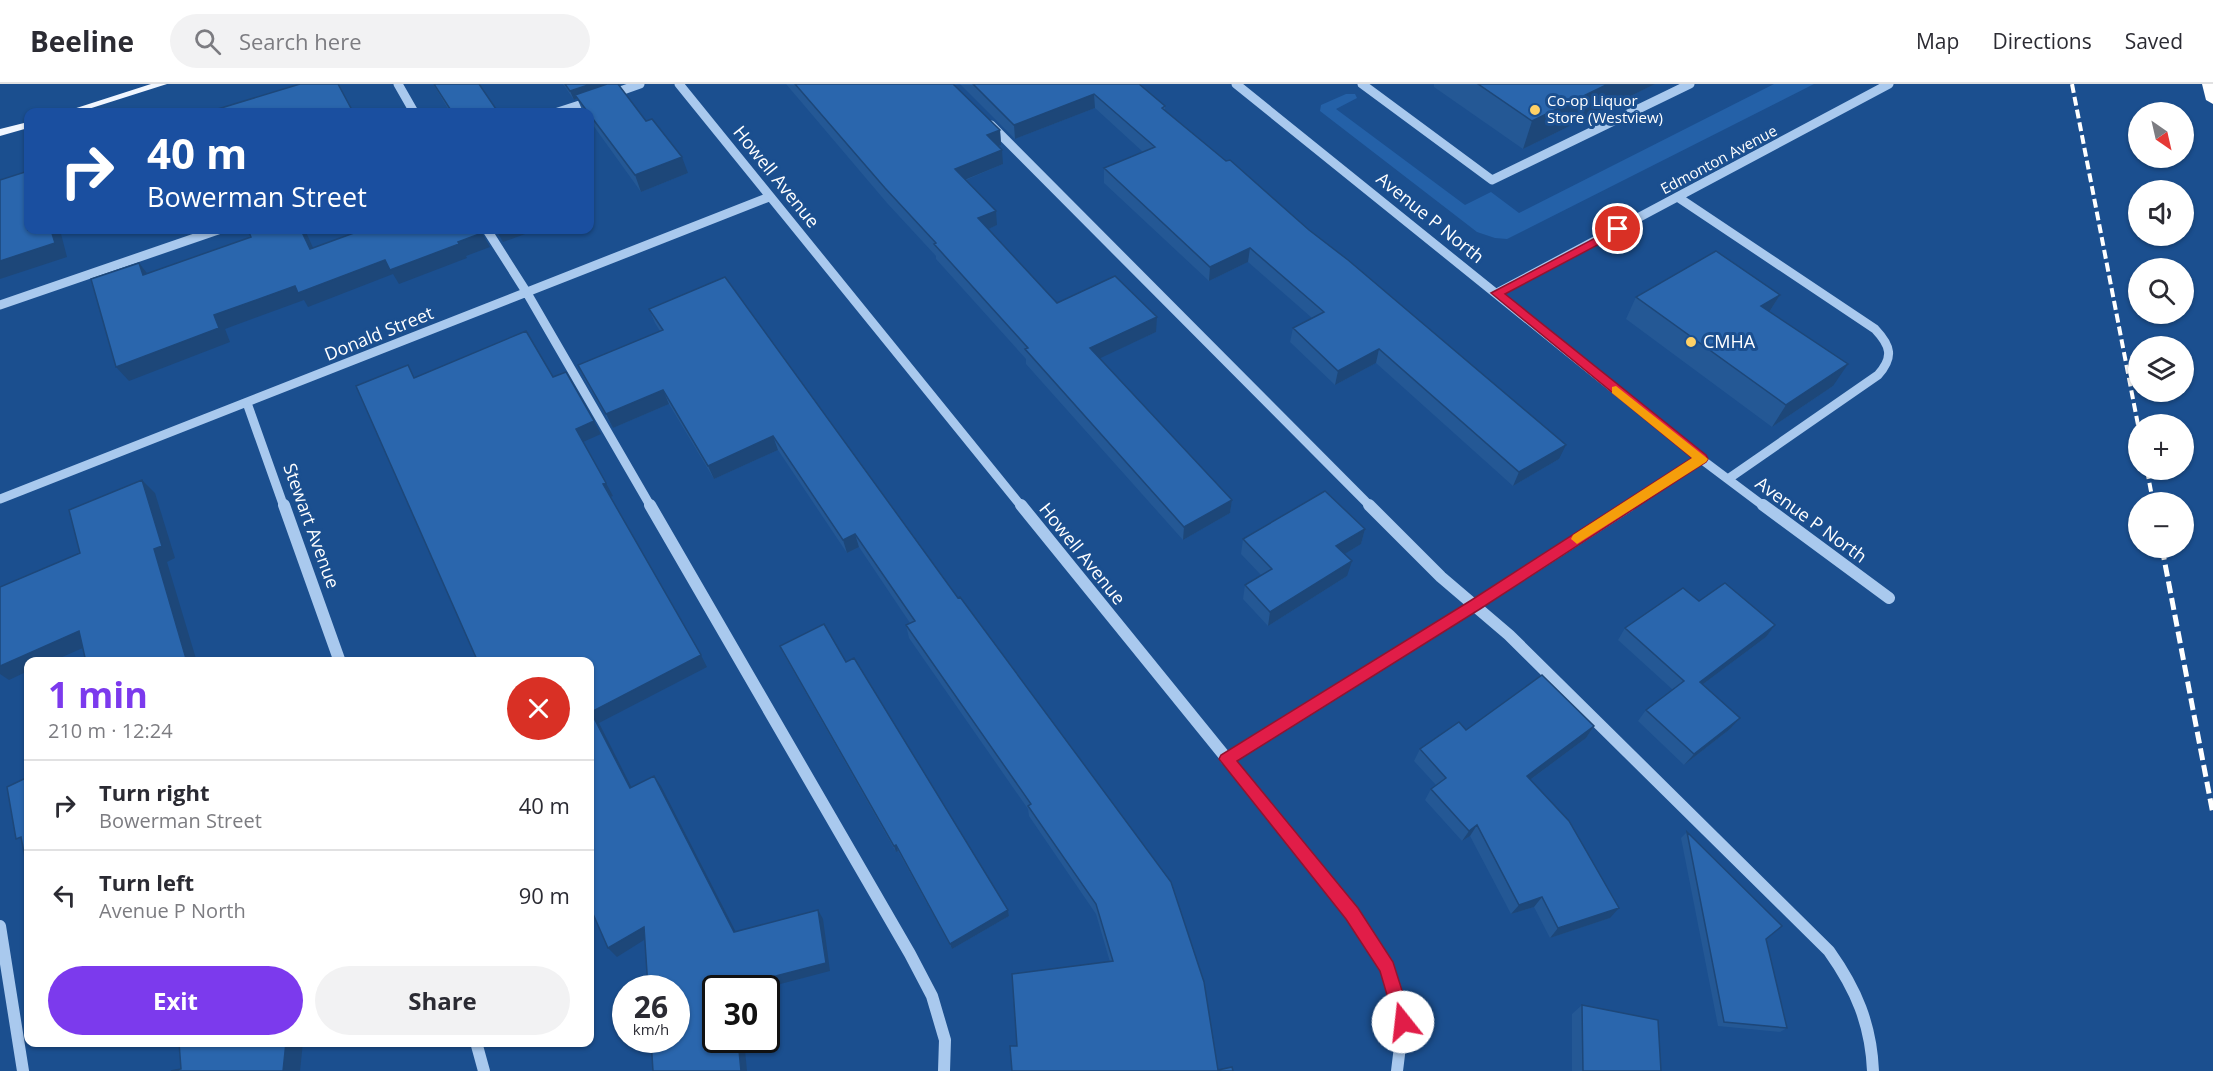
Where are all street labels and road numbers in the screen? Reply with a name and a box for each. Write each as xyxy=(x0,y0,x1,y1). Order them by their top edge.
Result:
street label: Howell Avenue xyxy=(728,120,825,232)
street label: Edmonton Avenue xyxy=(1657,120,1780,198)
street label: Avenue P North xyxy=(1372,166,1489,268)
street label: Donald Street xyxy=(321,300,437,366)
street label: Stewart Avenue xyxy=(278,460,346,592)
street label: Avenue P North xyxy=(1751,471,1872,568)
street label: Howell Avenue xyxy=(1034,497,1131,609)

